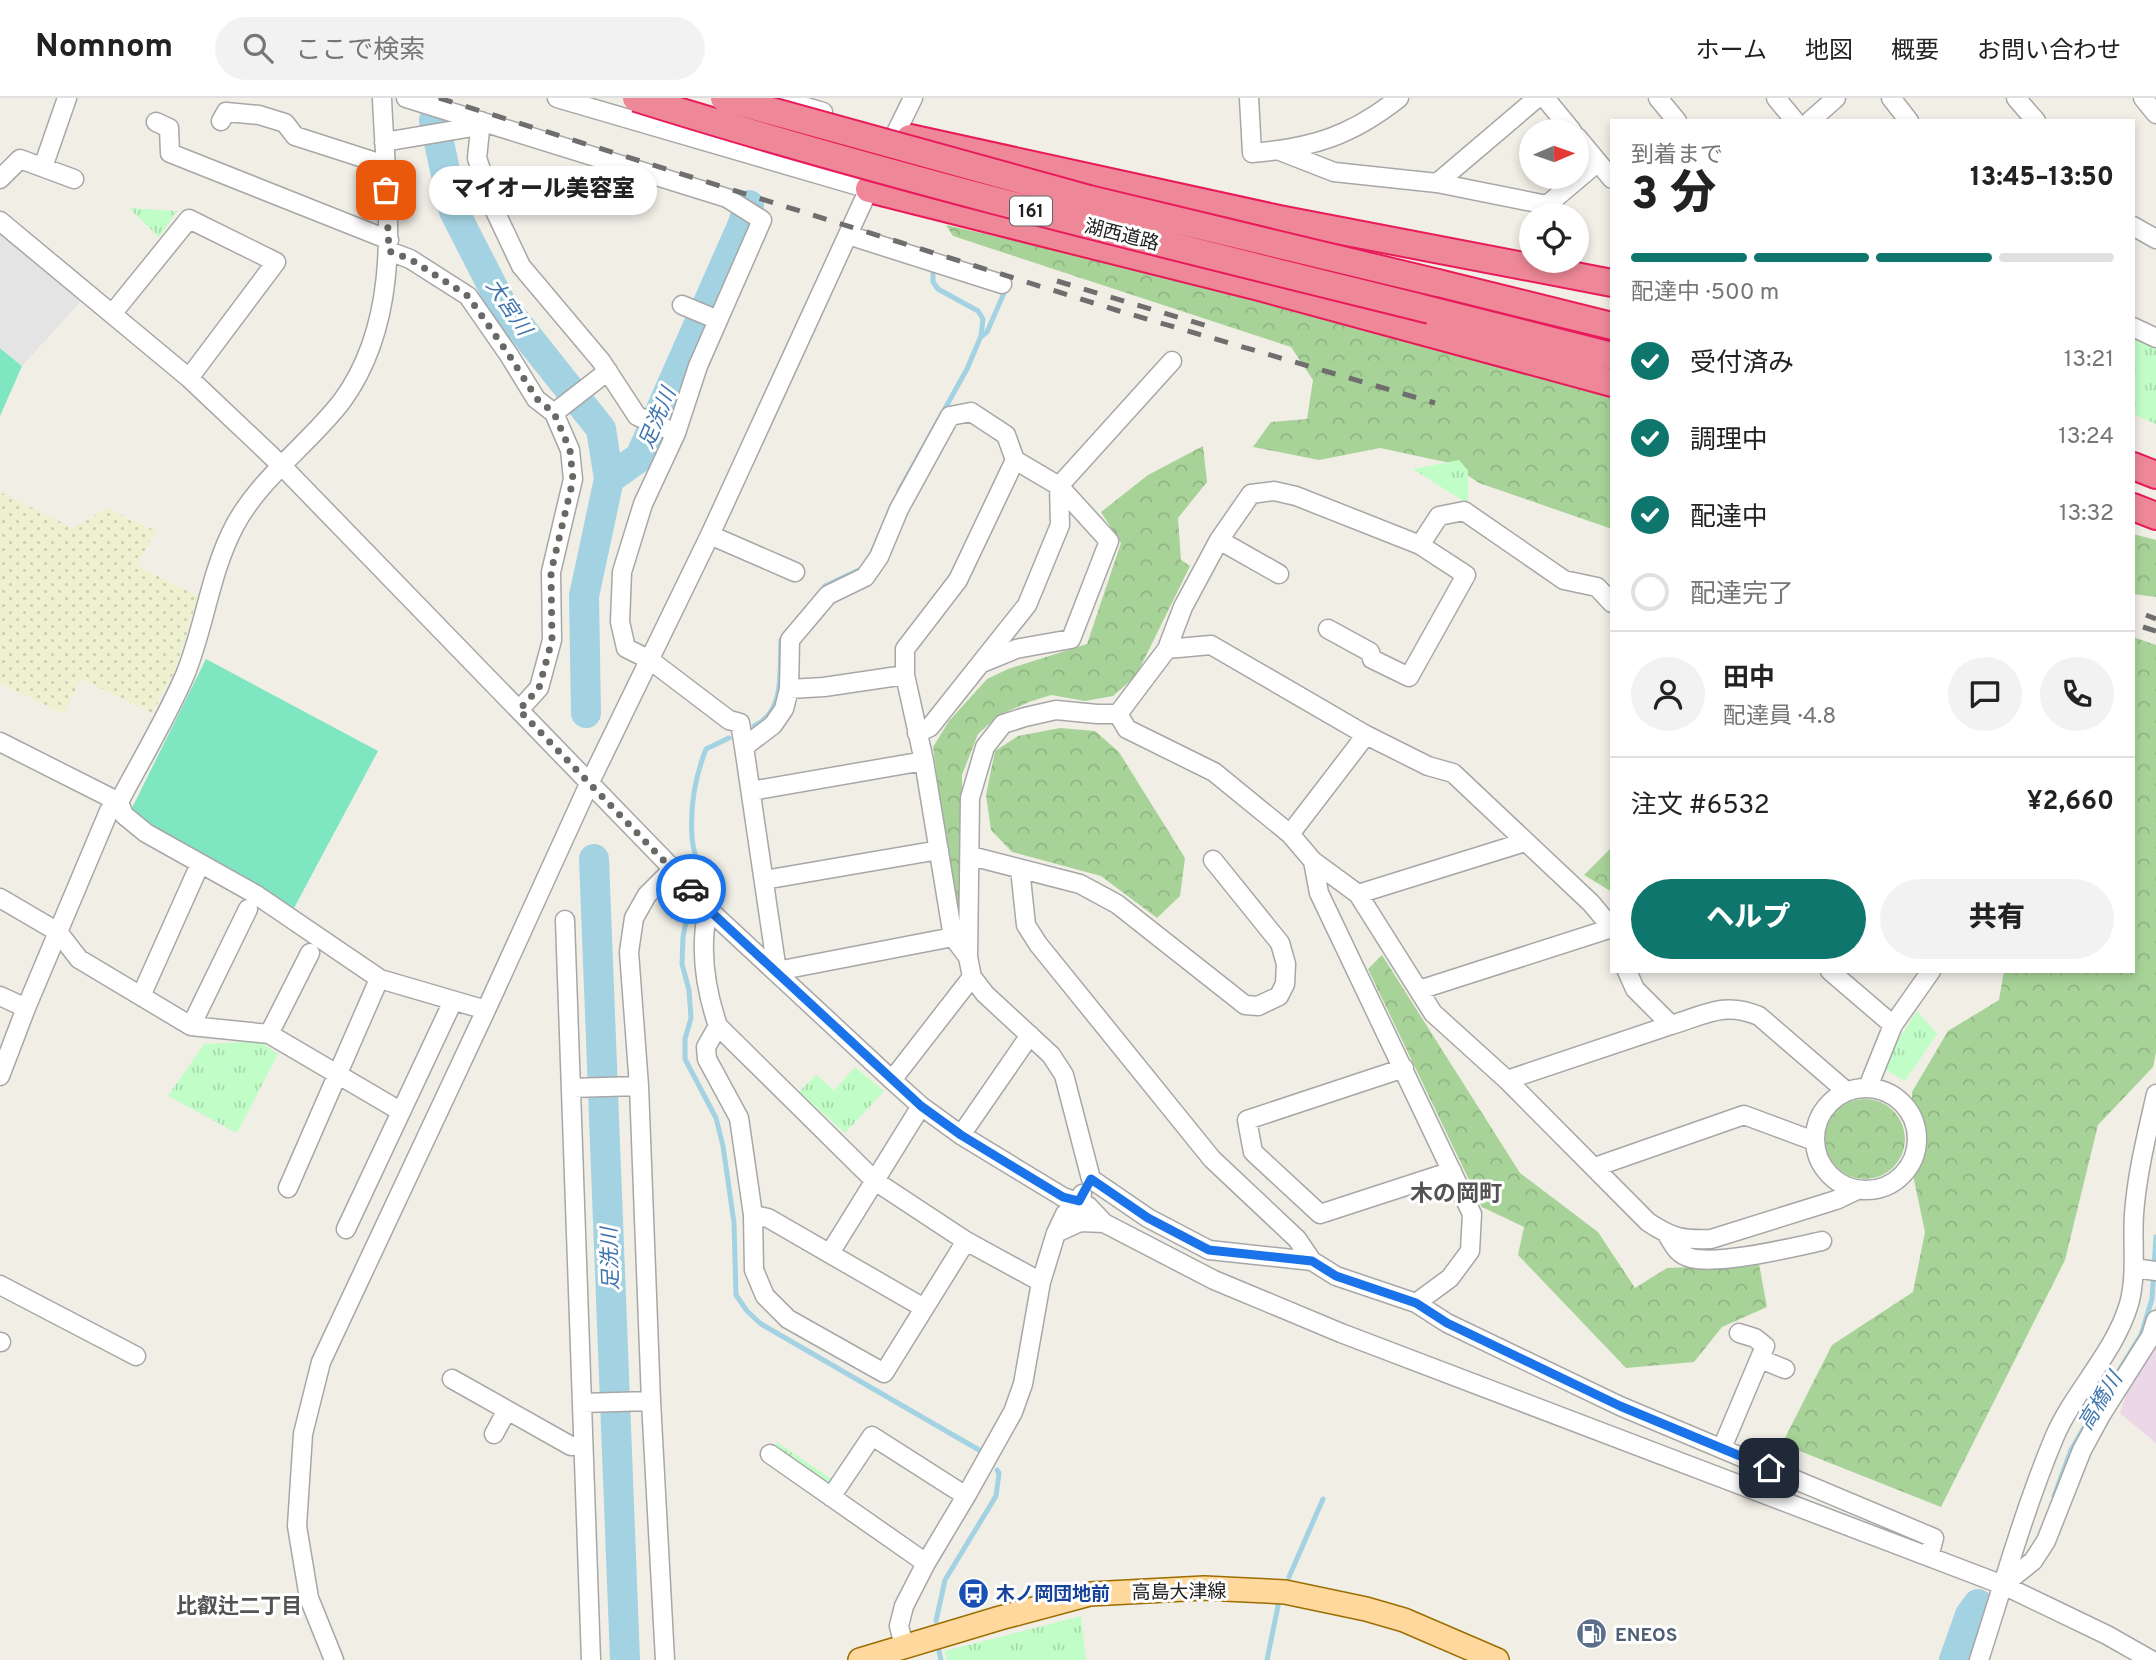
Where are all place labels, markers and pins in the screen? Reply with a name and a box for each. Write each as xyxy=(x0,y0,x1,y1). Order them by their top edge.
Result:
pin xyxy=(356,160,416,220)
callout: マイオール美容室 xyxy=(428,166,656,214)
pin xyxy=(1739,1438,1799,1498)
bus stop icon: 木ノ岡団地前 xyxy=(956,1576,990,1610)
place label: 木ノ岡団地前 xyxy=(996,1583,1110,1607)
fuel station icon: ENEOS xyxy=(1575,1617,1609,1651)
place label: ENEOS xyxy=(1615,1624,1677,1648)

